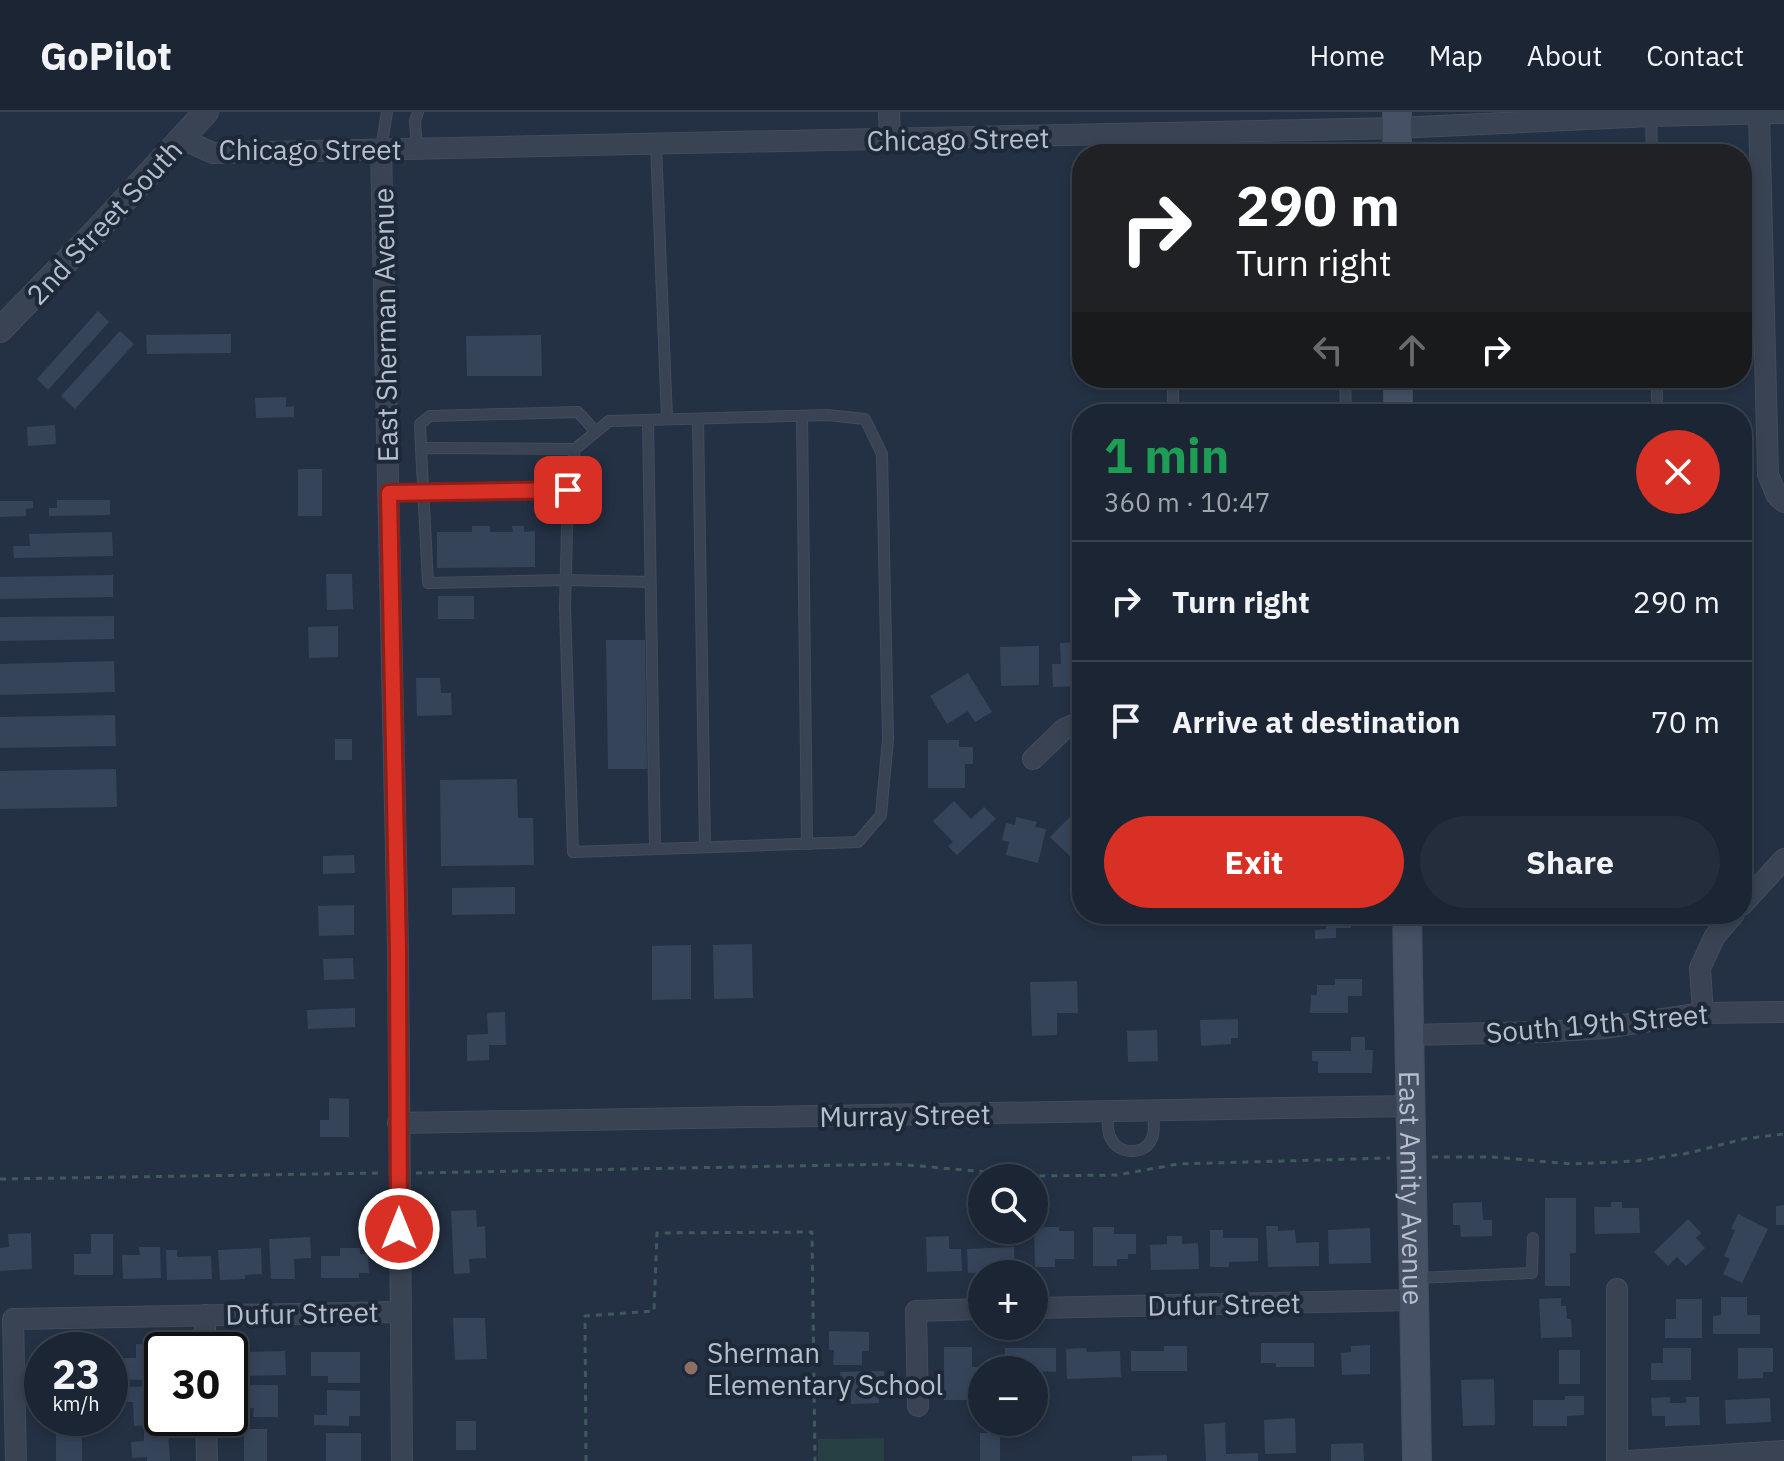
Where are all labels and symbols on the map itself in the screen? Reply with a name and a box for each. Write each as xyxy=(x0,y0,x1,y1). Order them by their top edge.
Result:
street label: Chicago Street xyxy=(866,119,1050,159)
street label: Chicago Street xyxy=(218,131,402,168)
street label: 2nd Street South xyxy=(18,132,190,312)
street label: East Sherman Avenue xyxy=(364,188,406,462)
pin xyxy=(534,456,602,524)
street label: South 19th Street xyxy=(1484,995,1710,1051)
street label: East Amity Avenue xyxy=(1391,1070,1433,1306)
street label: Murray Street xyxy=(819,1095,991,1135)
position arrow xyxy=(357,1187,441,1271)
street label: Dufur Street xyxy=(1147,1284,1301,1324)
street label: Dufur Street xyxy=(225,1293,379,1333)
speed limit sign: 30 xyxy=(144,1332,248,1436)
place label: Sherman Elementary School xyxy=(707,1334,943,1403)
marker: Sherman Elementary School xyxy=(682,1359,700,1377)

